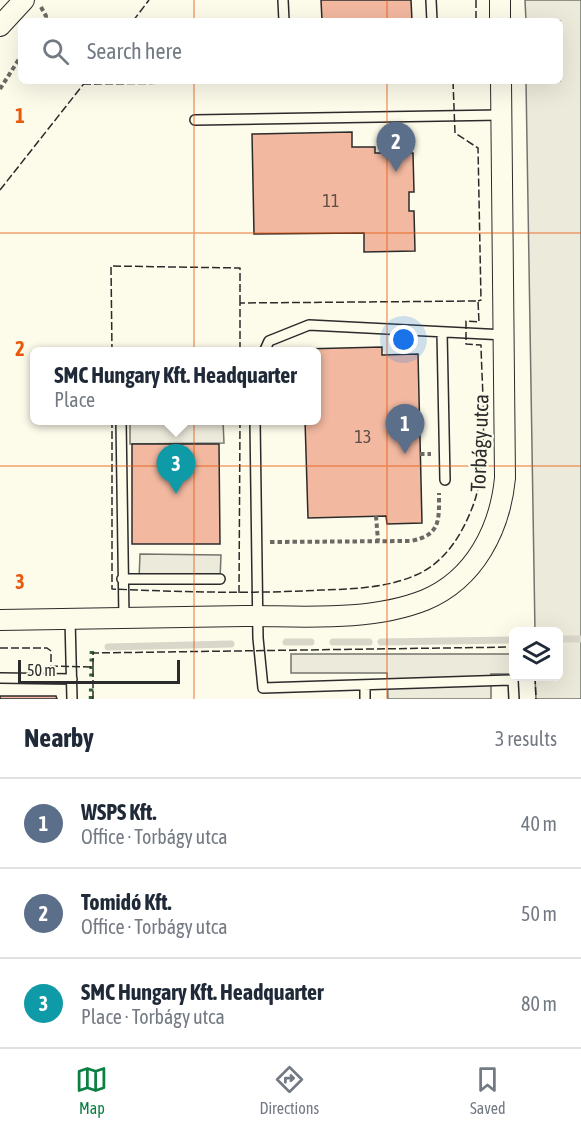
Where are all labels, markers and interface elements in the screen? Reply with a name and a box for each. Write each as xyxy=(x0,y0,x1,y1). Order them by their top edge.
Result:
search box xyxy=(18,18,563,84)
icon: search xyxy=(39,35,72,68)
text: Search here xyxy=(87,38,182,64)
text: 1 xyxy=(15,104,25,127)
pin: 2 xyxy=(376,122,416,172)
house number: 11 xyxy=(323,190,339,211)
your location xyxy=(389,325,418,354)
text: 2 xyxy=(15,337,25,360)
popup xyxy=(30,347,321,425)
text: SMC Hungary Kft. Headquarter xyxy=(54,362,297,388)
text: Place xyxy=(54,388,95,411)
street label: Torbágy utca xyxy=(465,394,493,492)
pin: 1 xyxy=(386,404,424,454)
house number: 13 xyxy=(355,426,371,447)
pin: 3 xyxy=(156,444,195,494)
text: 3 xyxy=(15,570,25,593)
map controls xyxy=(509,627,563,681)
button: layers xyxy=(509,627,563,681)
scale bar xyxy=(18,657,180,684)
text: 50 m xyxy=(27,661,56,679)
text: Nearby xyxy=(24,723,94,753)
text: 3 results xyxy=(495,727,557,750)
text: WSPS Kft. xyxy=(81,799,156,825)
text: 1 xyxy=(39,812,48,835)
text: 40 m xyxy=(521,812,557,835)
text: Office · Torbágy utca xyxy=(81,825,228,848)
text: Tomidó Kft. xyxy=(81,889,171,915)
text: 2 xyxy=(39,902,48,925)
text: 50 m xyxy=(521,902,557,925)
text: Office · Torbágy utca xyxy=(81,915,228,938)
text: SMC Hungary Kft. Headquarter xyxy=(81,979,324,1005)
text: 3 xyxy=(39,992,48,1015)
text: 80 m xyxy=(521,992,557,1015)
text: Place · Torbágy utca xyxy=(81,1005,225,1028)
tab: Map xyxy=(75,1063,108,1117)
tab: Directions xyxy=(259,1063,319,1117)
tab: Saved xyxy=(470,1063,505,1117)

